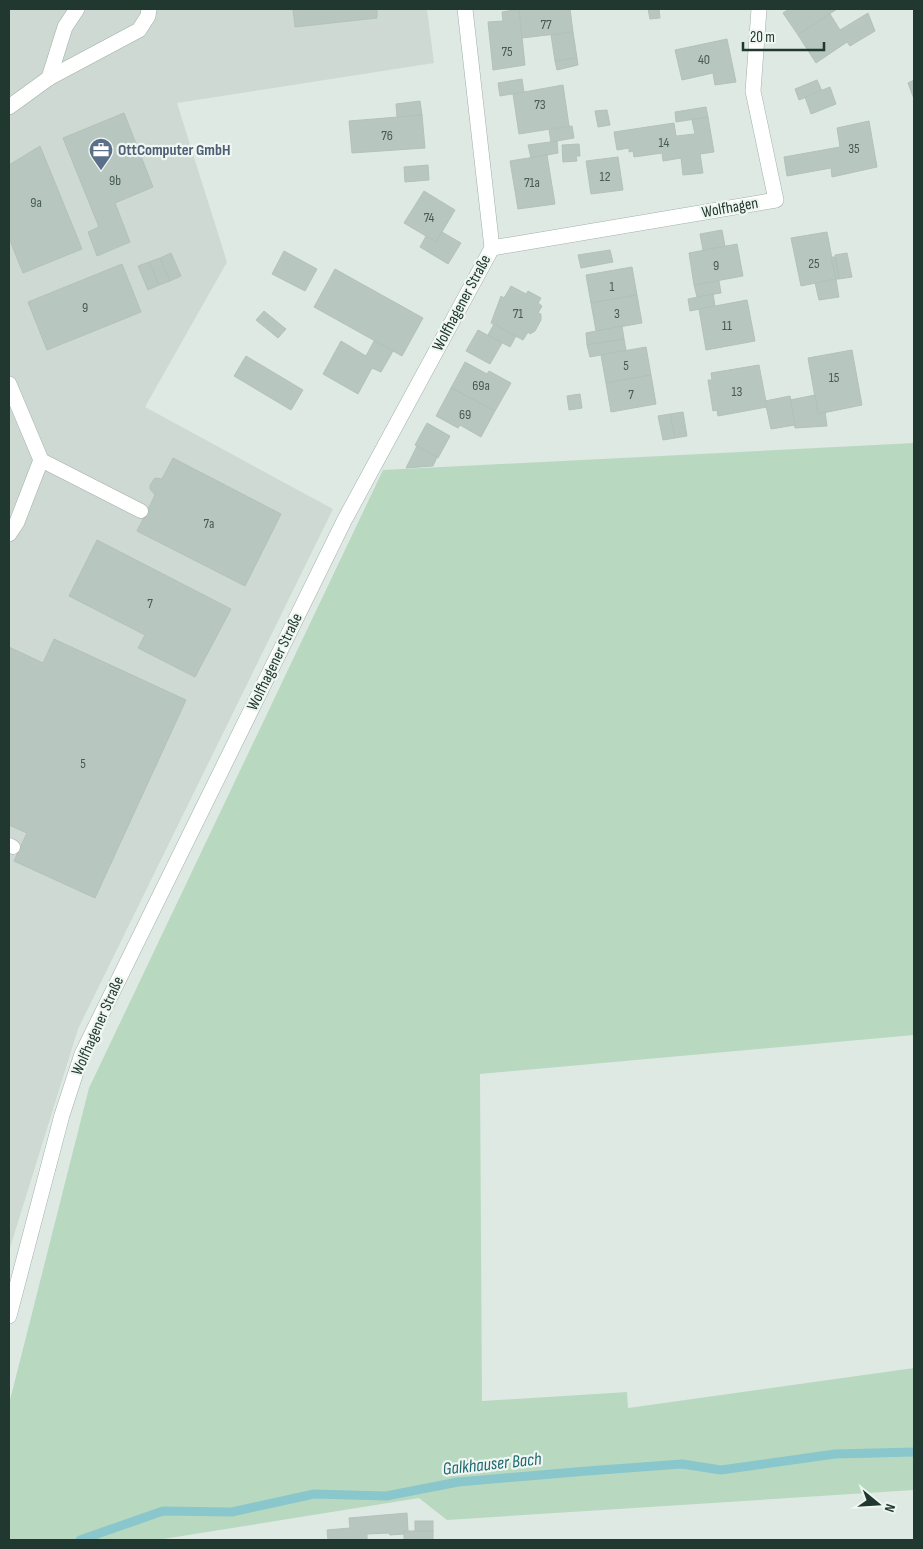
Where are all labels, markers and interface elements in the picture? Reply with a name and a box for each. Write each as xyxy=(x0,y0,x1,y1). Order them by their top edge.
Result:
house number: 77 xyxy=(540,16,552,33)
scale bar xyxy=(743,20,824,52)
text: 20 m xyxy=(750,28,775,47)
house number: 75 xyxy=(501,43,513,60)
house number: 40 xyxy=(698,51,710,68)
house number: 73 xyxy=(534,96,546,113)
house number: 76 xyxy=(381,127,393,144)
house number: 14 xyxy=(659,134,670,151)
office icon: OttComputer GmbH xyxy=(88,137,114,171)
house number: 35 xyxy=(848,140,860,157)
place label: OttComputer GmbH xyxy=(118,141,230,160)
house number: 12 xyxy=(600,168,611,185)
house number: 9b xyxy=(109,172,121,189)
house number: 71a xyxy=(524,174,540,191)
house number: 9a xyxy=(30,194,42,211)
street label: Wolfhagen xyxy=(700,194,760,222)
house number: 74 xyxy=(424,209,435,226)
street label: Wolfhagener Straße xyxy=(429,252,495,354)
house number: 25 xyxy=(808,255,820,272)
house number: 9 xyxy=(713,257,719,274)
house number: 1 xyxy=(610,278,615,295)
house number: 9 xyxy=(82,299,88,316)
house number: 71 xyxy=(513,305,523,322)
house number: 3 xyxy=(614,305,620,322)
house number: 11 xyxy=(722,317,732,334)
house number: 5 xyxy=(623,357,629,374)
house number: 15 xyxy=(829,369,840,386)
house number: 69a xyxy=(472,377,490,394)
house number: 13 xyxy=(732,383,743,400)
house number: 7 xyxy=(628,386,634,403)
house number: 69 xyxy=(459,406,471,423)
house number: 7a xyxy=(204,515,214,532)
house number: 7 xyxy=(147,595,153,612)
street label: Wolfhagener Straße xyxy=(243,610,307,714)
house number: 5 xyxy=(80,755,86,772)
street label: Wolfhagener Straße xyxy=(68,974,128,1078)
water label: Galkhauser Bach xyxy=(442,1448,543,1480)
north arrow xyxy=(853,1479,903,1529)
text: N xyxy=(881,1502,899,1514)

